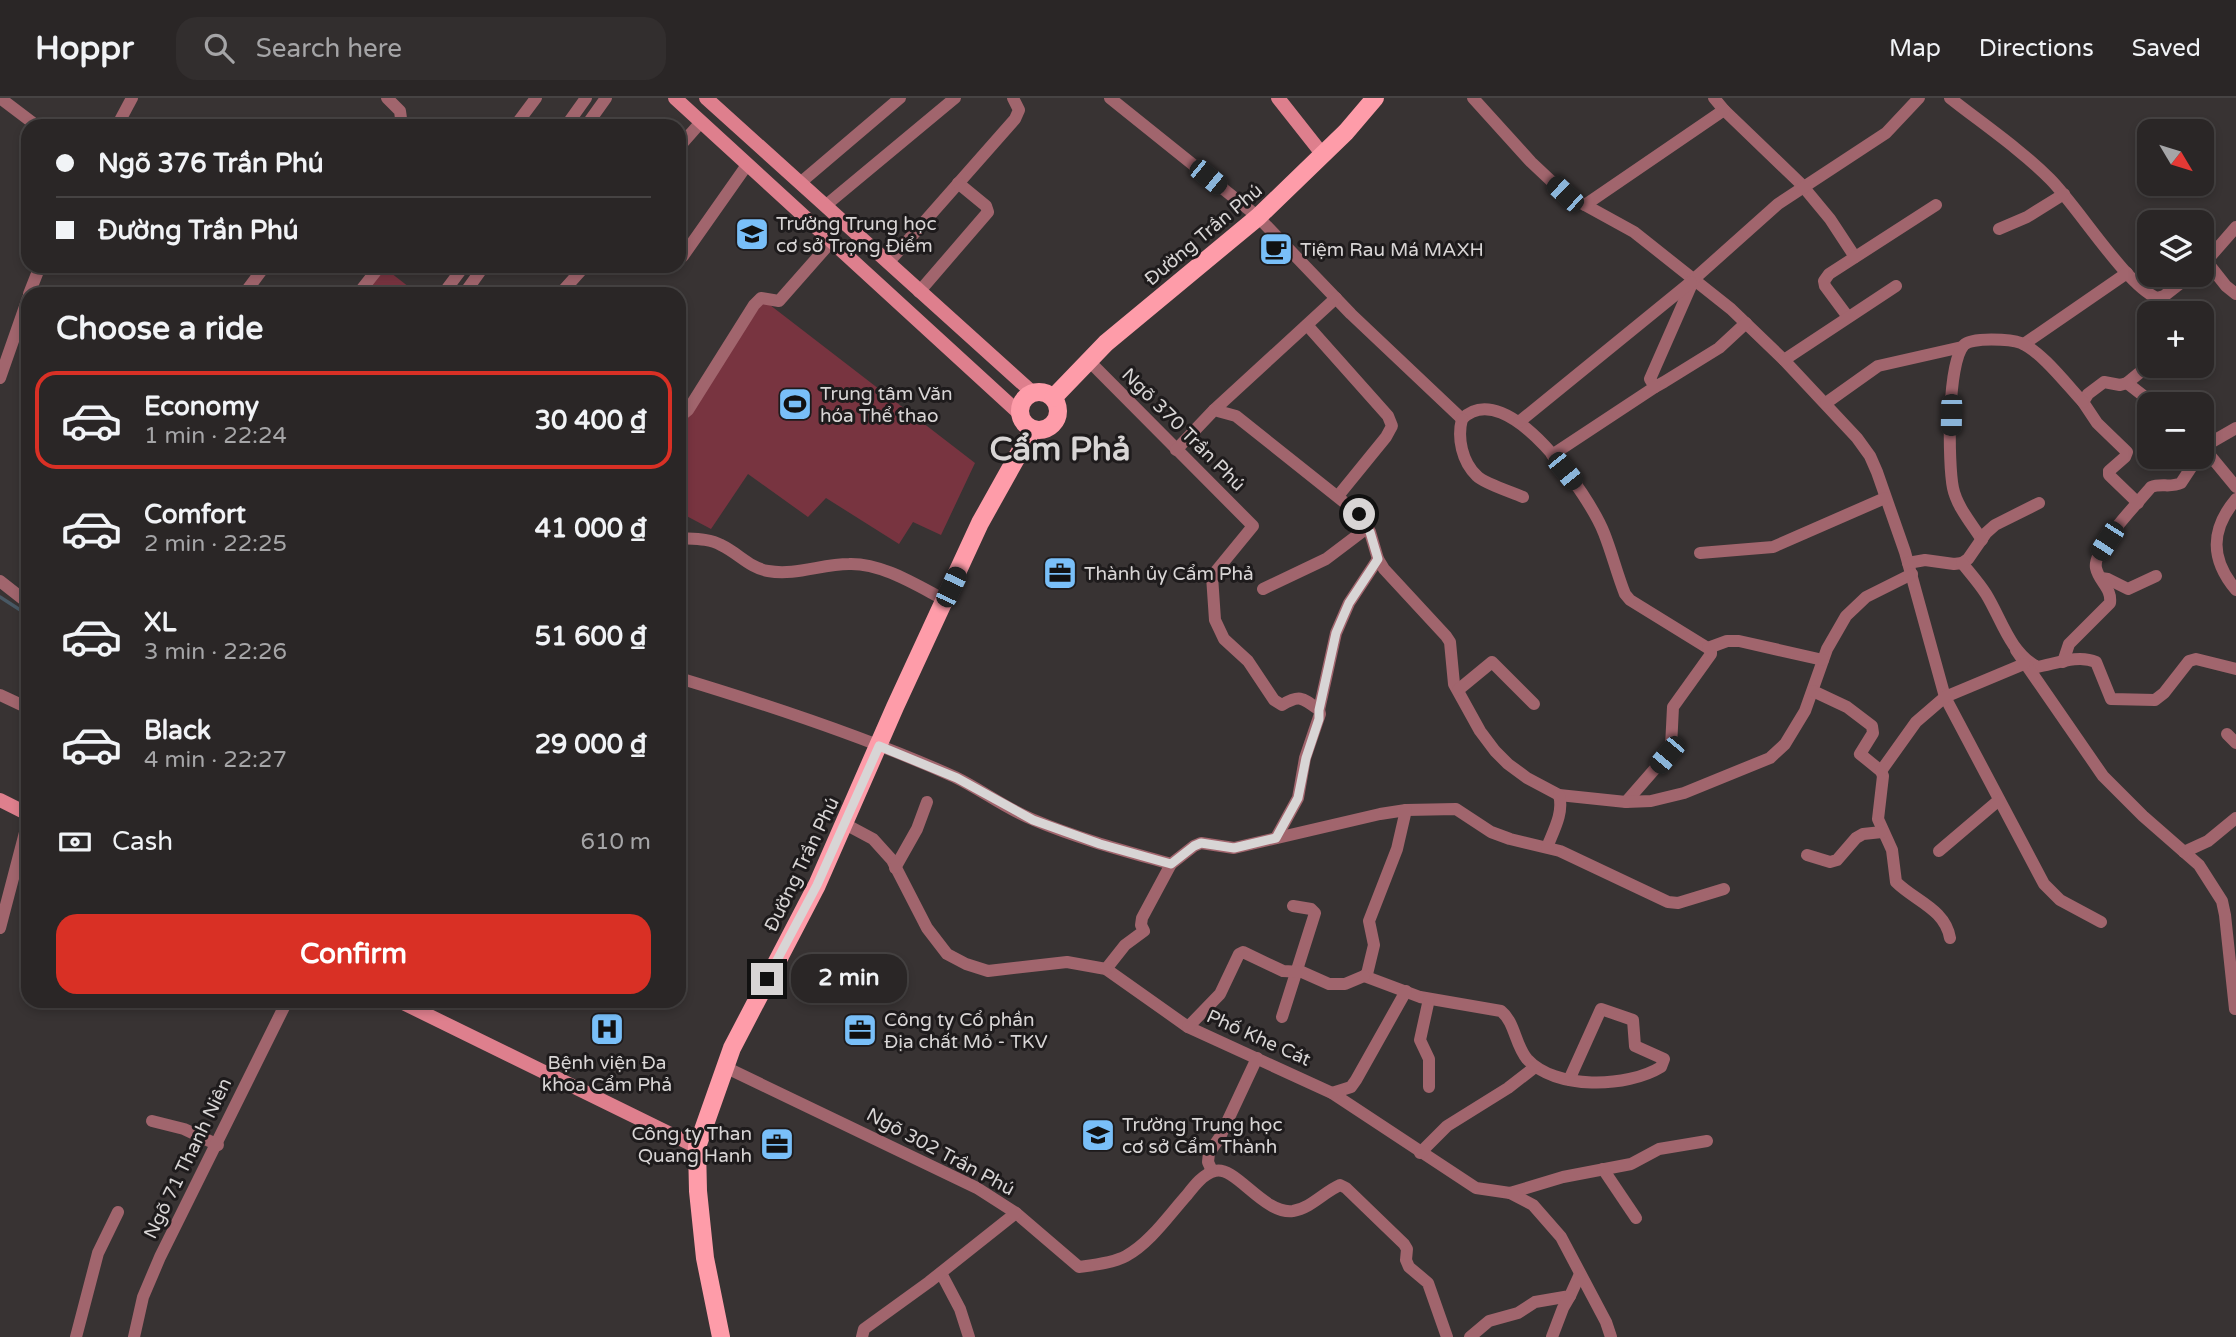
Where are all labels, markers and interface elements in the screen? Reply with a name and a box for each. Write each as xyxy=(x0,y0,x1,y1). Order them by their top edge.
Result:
search box xyxy=(176,17,666,80)
text: Hoppr xyxy=(35,29,134,68)
icon: search xyxy=(200,29,238,67)
text: Search here xyxy=(256,33,402,64)
text: Map xyxy=(1889,34,1941,63)
text: Directions xyxy=(1979,34,2094,63)
text: Saved xyxy=(2132,34,2201,63)
north arrow xyxy=(2137,119,2214,196)
map controls xyxy=(2137,119,2214,469)
text: Ngõ 376 Trần Phú xyxy=(98,148,324,179)
car xyxy=(1186,156,1231,198)
car xyxy=(1543,172,1588,216)
street label: Đường Trần Phú xyxy=(1140,179,1267,290)
button: layers xyxy=(2137,210,2214,287)
place label: Trường Trung học cơ sở Trọng Điểm xyxy=(776,213,937,257)
text: Đường Trần Phú xyxy=(98,215,299,246)
school or university icon: Trường Trung học cơ sở Trọng Điểm xyxy=(733,215,771,253)
cafe icon: Tiệm Rau Má MAXH xyxy=(1257,230,1295,268)
place label: Tiệm Rau Má MAXH xyxy=(1300,239,1484,261)
button: + xyxy=(2137,301,2214,378)
text: Choose a ride xyxy=(56,310,263,348)
street label: Ngõ 370 Trần Phú xyxy=(1117,364,1249,496)
place label: Trung tâm Văn hóa Thể thao xyxy=(820,383,953,427)
sports icon: Trung tâm Văn hóa Thể thao xyxy=(776,385,814,423)
icon: car xyxy=(60,389,123,452)
text: Economy xyxy=(144,391,259,422)
button: − xyxy=(2137,392,2214,469)
car xyxy=(1941,394,1962,436)
text: 30 400 ₫ xyxy=(535,405,647,436)
text: 1 min · 22:24 xyxy=(144,422,287,450)
district label: Cẩm Phả xyxy=(990,430,1130,469)
car xyxy=(1544,448,1587,494)
icon: car xyxy=(60,497,123,560)
route start xyxy=(1343,498,1375,530)
text: Comfort xyxy=(144,499,246,530)
text: 41 000 ₫ xyxy=(535,513,647,544)
car xyxy=(2087,518,2128,564)
text: 2 min · 22:25 xyxy=(144,530,287,558)
office icon: Thành ủy Cẩm Phả xyxy=(1041,554,1079,592)
place label: Thành ủy Cẩm Phả xyxy=(1084,563,1254,585)
car xyxy=(933,564,970,610)
icon: car xyxy=(60,605,123,668)
text: XL xyxy=(144,607,176,638)
text: 51 600 ₫ xyxy=(535,621,647,652)
text: 3 min · 22:26 xyxy=(144,638,287,666)
icon: car xyxy=(60,713,123,776)
text: Black xyxy=(144,715,211,746)
text: 29 000 ₫ xyxy=(535,729,647,760)
car xyxy=(1646,732,1689,778)
text: 4 min · 22:27 xyxy=(144,746,287,774)
street label: Đường Trần Phú xyxy=(760,794,844,935)
icon: cash xyxy=(56,823,94,861)
text: Cash xyxy=(112,826,173,857)
text: 610 m xyxy=(581,828,651,856)
button: Confirm xyxy=(56,914,651,994)
callout: 2 min xyxy=(792,954,907,1004)
route end xyxy=(751,963,783,995)
text: 2 min xyxy=(818,964,880,992)
street label: Phố Khe Cát xyxy=(1203,1005,1314,1071)
place label: Công ty Cổ phần Địa chất Mỏ - TKV xyxy=(884,1009,1048,1053)
hospital icon: Bệnh viện Đa khoa Cẩm Phả xyxy=(588,1010,626,1048)
office icon: Công ty Cổ phần Địa chất Mỏ - TKV xyxy=(841,1011,879,1049)
place label: Bệnh viện Đa khoa Cẩm Phả xyxy=(542,1052,672,1096)
street label: Ngõ 71 Thanh Niên xyxy=(139,1074,236,1242)
street label: Ngõ 302 Trần Phú xyxy=(863,1103,1018,1200)
place label: Trường Trung học cơ sở Cẩm Thành xyxy=(1122,1114,1283,1158)
school or university icon: Trường Trung học cơ sở Cẩm Thành xyxy=(1079,1116,1117,1154)
place label: Công ty Than Quang Hanh xyxy=(631,1123,752,1167)
office icon: Công ty Than Quang Hanh xyxy=(758,1125,796,1163)

